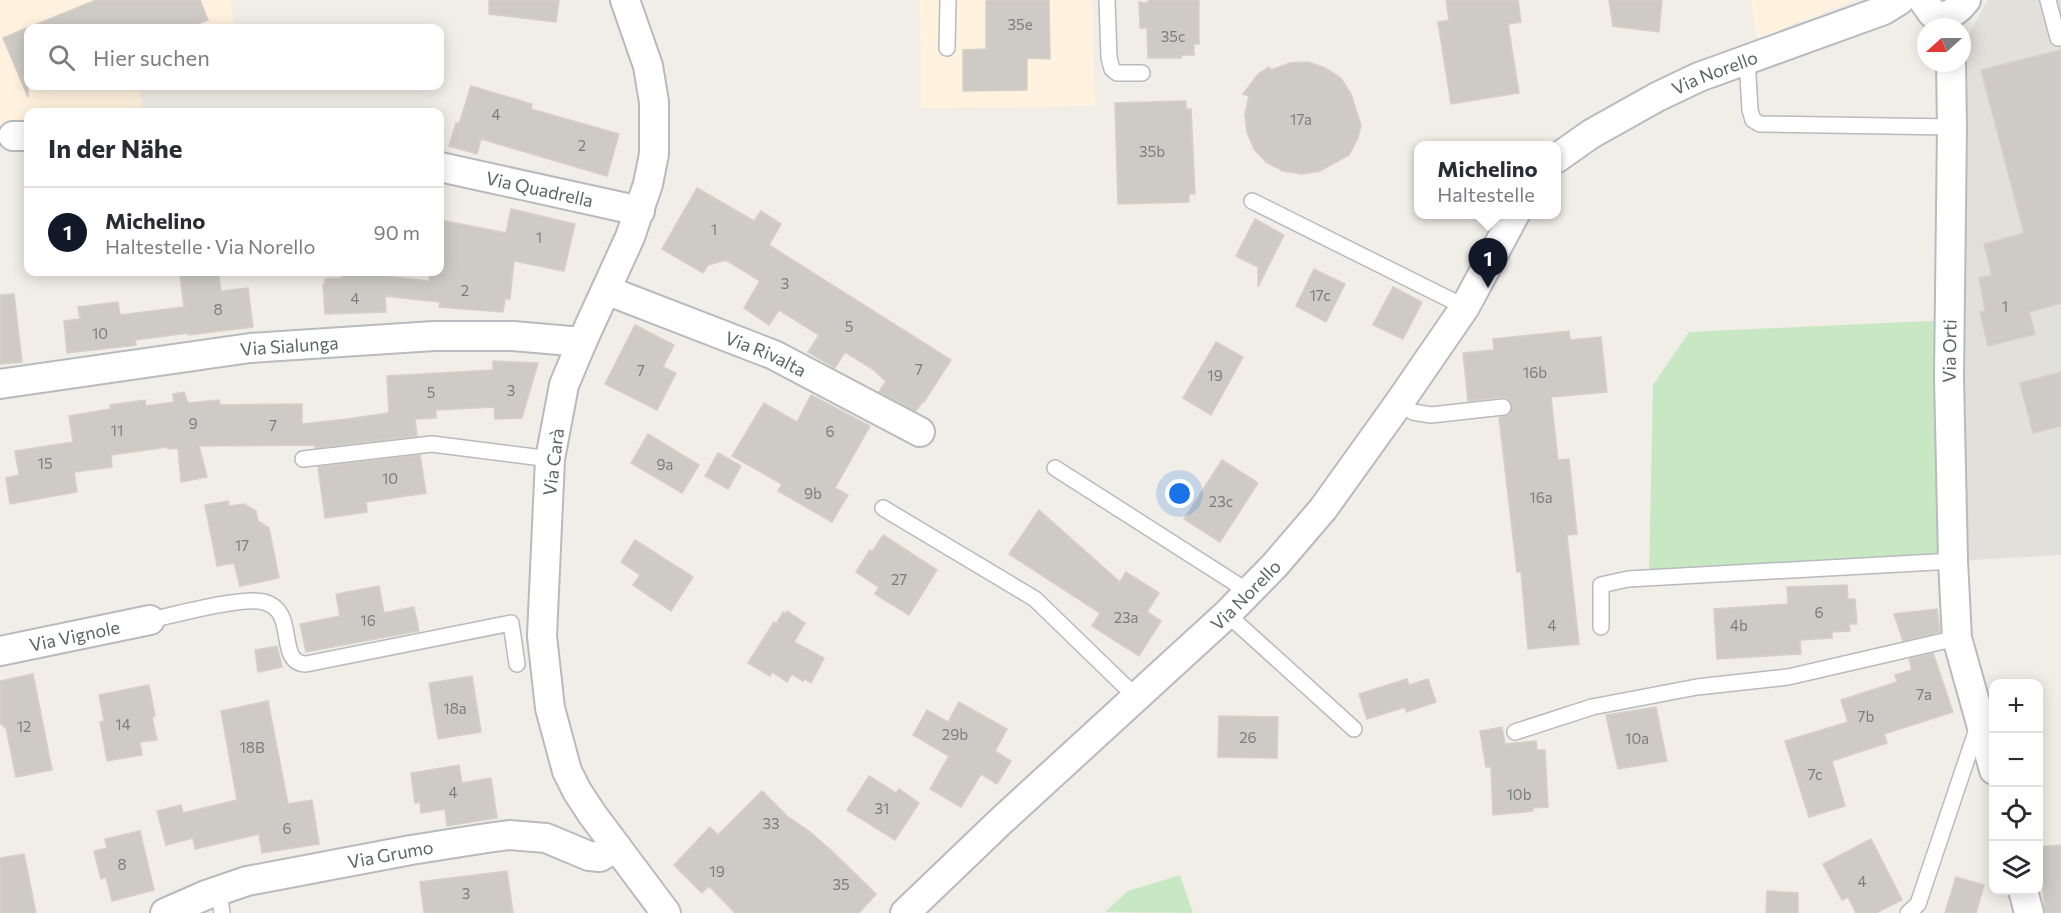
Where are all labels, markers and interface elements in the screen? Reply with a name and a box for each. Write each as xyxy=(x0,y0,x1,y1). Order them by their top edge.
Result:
house number: 35e xyxy=(1007,15,1033,33)
north arrow xyxy=(1917,18,1971,72)
search box xyxy=(24,24,444,90)
house number: 35c xyxy=(1161,27,1185,45)
icon: search xyxy=(45,41,78,74)
text: Hier suchen xyxy=(93,44,210,71)
street label: Via Norello xyxy=(1668,46,1761,99)
house number: 4 xyxy=(492,105,501,123)
house number: 17a xyxy=(1290,110,1312,128)
text: In der Nähe xyxy=(48,132,183,163)
house number: 2 xyxy=(578,136,586,154)
popup xyxy=(1414,141,1561,219)
house number: 35b xyxy=(1139,142,1165,160)
text: Michelino xyxy=(1437,155,1538,182)
street label: Via Quadrella xyxy=(484,166,595,211)
text: Haltestelle xyxy=(1437,182,1535,206)
text: Michelino xyxy=(105,207,205,234)
text: 1 xyxy=(63,220,72,244)
text: 90 m xyxy=(374,220,420,244)
house number: 1 xyxy=(711,220,717,238)
house number: 1 xyxy=(536,228,542,246)
text: Haltestelle · Via Norello xyxy=(105,234,315,258)
pin: 1 xyxy=(1468,238,1508,288)
house number: 3 xyxy=(781,274,789,292)
house number: 2 xyxy=(461,281,469,299)
house number: 17c xyxy=(1309,286,1331,304)
house number: 4 xyxy=(351,289,360,307)
house number: 1 xyxy=(2002,297,2008,315)
house number: 8 xyxy=(213,300,223,318)
house number: 5 xyxy=(845,317,853,335)
street label: Via Orti xyxy=(1937,319,1961,383)
house number: 10 xyxy=(92,324,108,342)
street label: Via Rivalta xyxy=(722,326,810,381)
street label: Via Sialunga xyxy=(239,331,339,360)
house number: 7 xyxy=(915,360,923,378)
house number: 7 xyxy=(637,361,645,379)
house number: 16b xyxy=(1523,363,1547,381)
house number: 19 xyxy=(1207,366,1223,384)
house number: 3 xyxy=(507,381,515,399)
house number: 5 xyxy=(427,383,435,401)
house number: 9 xyxy=(188,414,198,432)
house number: 7 xyxy=(269,416,277,434)
house number: 11 xyxy=(111,421,123,439)
house number: 6 xyxy=(825,422,835,440)
street label: Via Carà xyxy=(538,427,568,497)
house number: 15 xyxy=(37,454,53,472)
house number: 9a xyxy=(657,455,673,473)
house number: 10 xyxy=(382,469,398,487)
your location xyxy=(1165,479,1194,508)
house number: 9b xyxy=(804,484,822,502)
house number: 16a xyxy=(1529,488,1553,506)
house number: 23c xyxy=(1209,492,1233,510)
house number: 17 xyxy=(235,536,249,554)
street label: Via Norello xyxy=(1206,555,1285,635)
house number: 27 xyxy=(891,570,907,588)
house number: 6 xyxy=(1814,603,1824,621)
house number: 23a xyxy=(1114,608,1138,626)
house number: 16 xyxy=(360,611,376,629)
street label: Via Vignole xyxy=(27,616,122,656)
house number: 4 xyxy=(1548,616,1557,634)
house number: 4b xyxy=(1730,616,1748,634)
map controls xyxy=(1989,679,2043,895)
button: + xyxy=(1989,679,2043,733)
house number: 7a xyxy=(1916,685,1932,703)
house number: 18a xyxy=(443,699,467,717)
house number: 7b xyxy=(1858,707,1875,725)
house number: 14 xyxy=(115,715,131,733)
house number: 12 xyxy=(17,717,31,735)
house number: 29b xyxy=(942,725,968,743)
house number: 26 xyxy=(1239,728,1257,746)
house number: 10a xyxy=(1625,729,1649,747)
button: − xyxy=(1989,733,2043,787)
house number: 18B xyxy=(239,738,265,756)
house number: 7c xyxy=(1808,765,1822,783)
house number: 4 xyxy=(449,783,458,801)
house number: 10b xyxy=(1506,785,1532,803)
button: locate xyxy=(1989,787,2043,841)
house number: 31 xyxy=(875,799,889,817)
house number: 33 xyxy=(762,814,780,832)
house number: 6 xyxy=(282,819,292,837)
street label: Via Grumo xyxy=(346,836,435,873)
button: layers xyxy=(1989,841,2043,895)
house number: 8 xyxy=(117,855,127,873)
house number: 19 xyxy=(709,862,725,880)
house number: 4 xyxy=(1858,872,1867,890)
house number: 35 xyxy=(832,875,850,893)
house number: 3 xyxy=(462,884,470,902)

